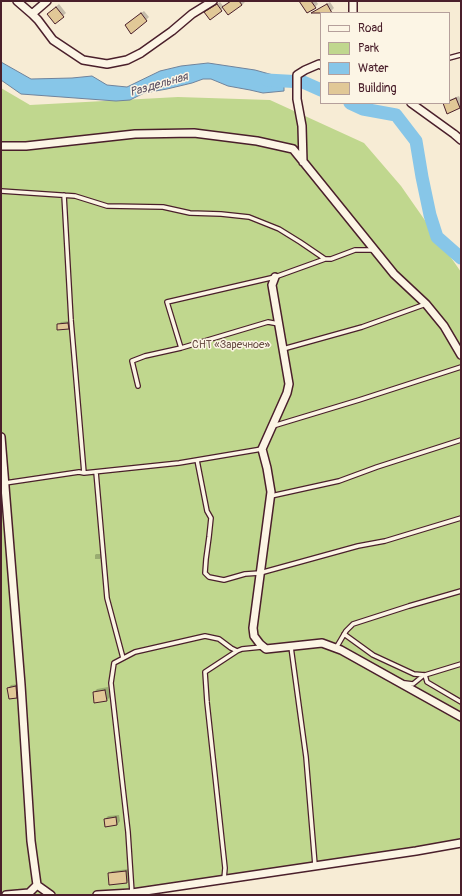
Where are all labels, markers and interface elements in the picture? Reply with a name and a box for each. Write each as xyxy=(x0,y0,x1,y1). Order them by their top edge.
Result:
legend xyxy=(320,12,450,104)
text: Road xyxy=(358,21,383,36)
text: Park xyxy=(358,41,379,56)
text: Water xyxy=(358,61,389,76)
water label: Раздельная xyxy=(128,70,190,100)
text: Building xyxy=(358,81,397,96)
park label: СНТ «Заречное» xyxy=(192,338,270,352)

